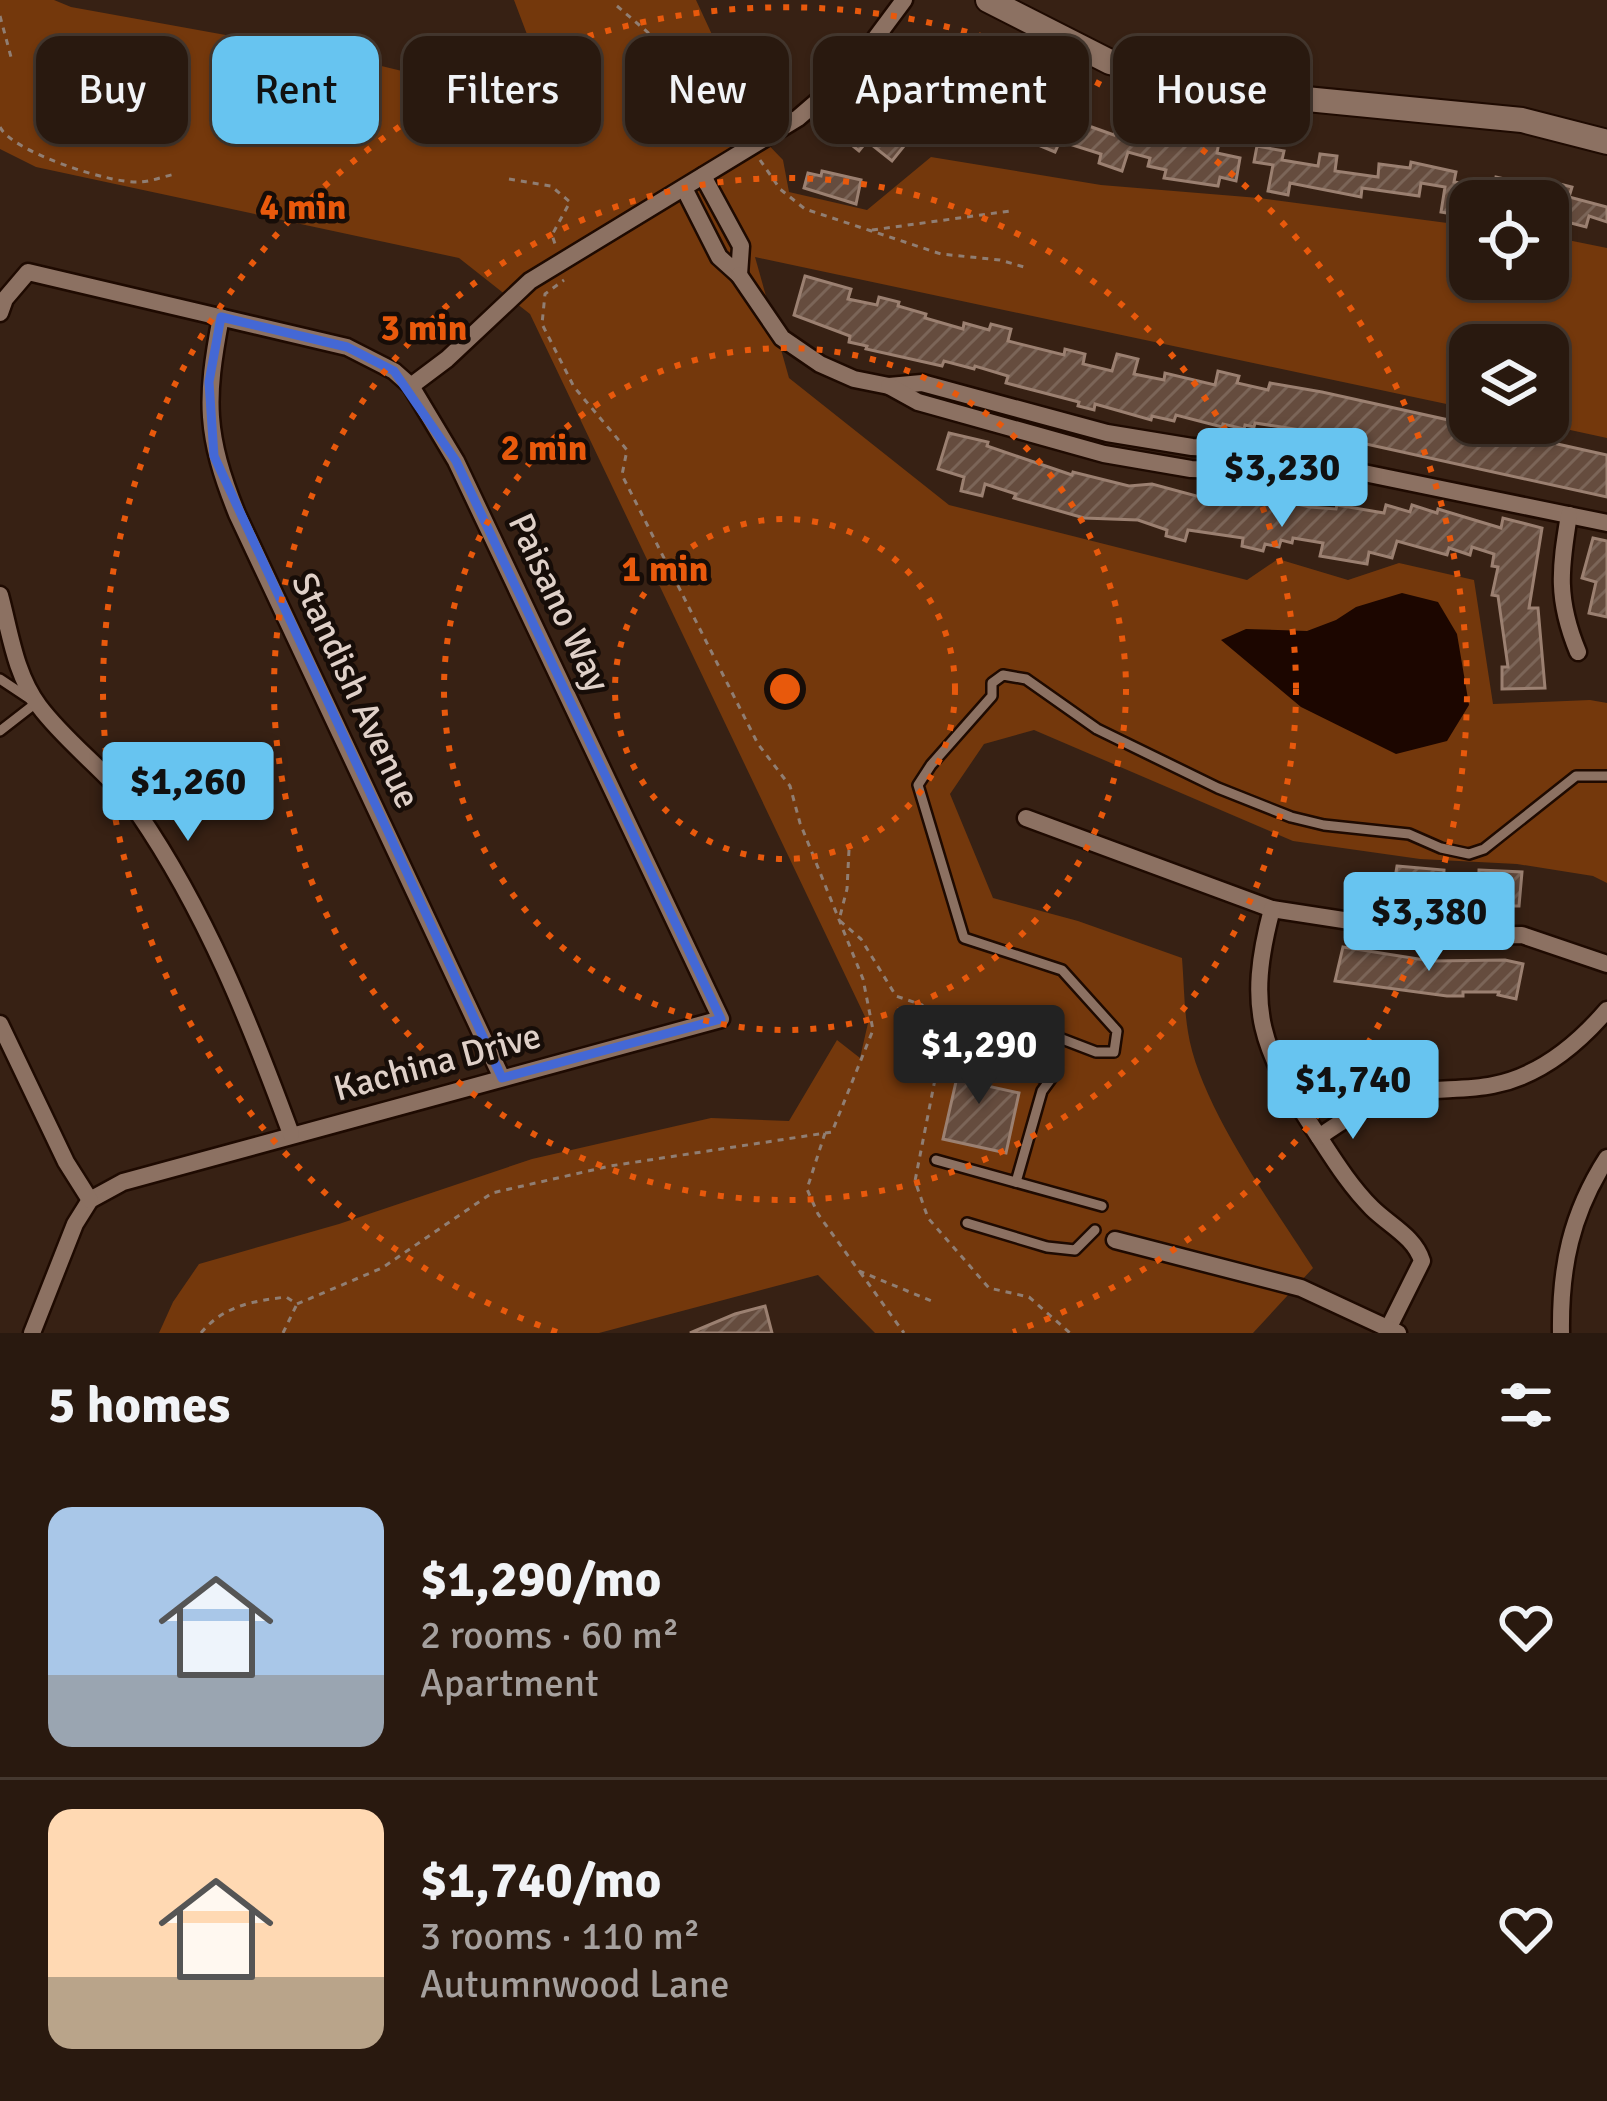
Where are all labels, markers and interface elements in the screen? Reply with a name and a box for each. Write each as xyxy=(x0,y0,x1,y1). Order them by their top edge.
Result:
chip: Buy xyxy=(36,36,188,144)
chip: Rent xyxy=(212,36,379,144)
chip: Filters xyxy=(403,36,601,144)
chip: New xyxy=(625,36,789,144)
chip: Apartment xyxy=(813,36,1089,144)
chip: House xyxy=(1113,36,1310,144)
map controls xyxy=(1449,180,1569,444)
button: locate xyxy=(1449,180,1569,300)
text: 4 min xyxy=(260,185,346,230)
text: 3 min xyxy=(381,306,467,351)
button: layers xyxy=(1449,324,1569,444)
text: 2 min xyxy=(501,426,587,471)
pin: $3,230 xyxy=(1184,428,1380,530)
text: $3,230 xyxy=(1224,443,1340,491)
street label: Paisano Way xyxy=(498,506,620,699)
text: 1 min xyxy=(622,547,708,592)
street label: Standish Avenue xyxy=(281,566,430,816)
centre of rings xyxy=(764,668,806,710)
pin: $1,260 xyxy=(90,742,286,844)
text: $1,260 xyxy=(130,757,246,805)
pin: $3,380 xyxy=(1331,872,1527,974)
text: $3,380 xyxy=(1371,887,1487,935)
pin: $1,290 xyxy=(881,1005,1077,1107)
street label: Kachina Drive xyxy=(329,1013,546,1112)
text: $1,290 xyxy=(921,1020,1037,1068)
pin: $1,740 xyxy=(1255,1040,1451,1142)
text: $1,740 xyxy=(1295,1055,1411,1103)
icon: filters xyxy=(1493,1372,1559,1438)
text: 5 homes xyxy=(48,1374,230,1437)
text: $1,290/mo xyxy=(420,1548,661,1611)
icon: home xyxy=(144,1555,288,1699)
icon: heart xyxy=(1493,1594,1559,1660)
text: 2 rooms · 60 m² xyxy=(420,1611,679,1659)
text: Apartment xyxy=(420,1659,599,1707)
text: $1,740/mo xyxy=(420,1849,661,1912)
icon: home xyxy=(144,1857,288,2001)
icon: heart xyxy=(1493,1896,1559,1962)
text: 3 rooms · 110 m² xyxy=(420,1912,700,1960)
text: Autumnwood Lane xyxy=(420,1960,730,2008)

